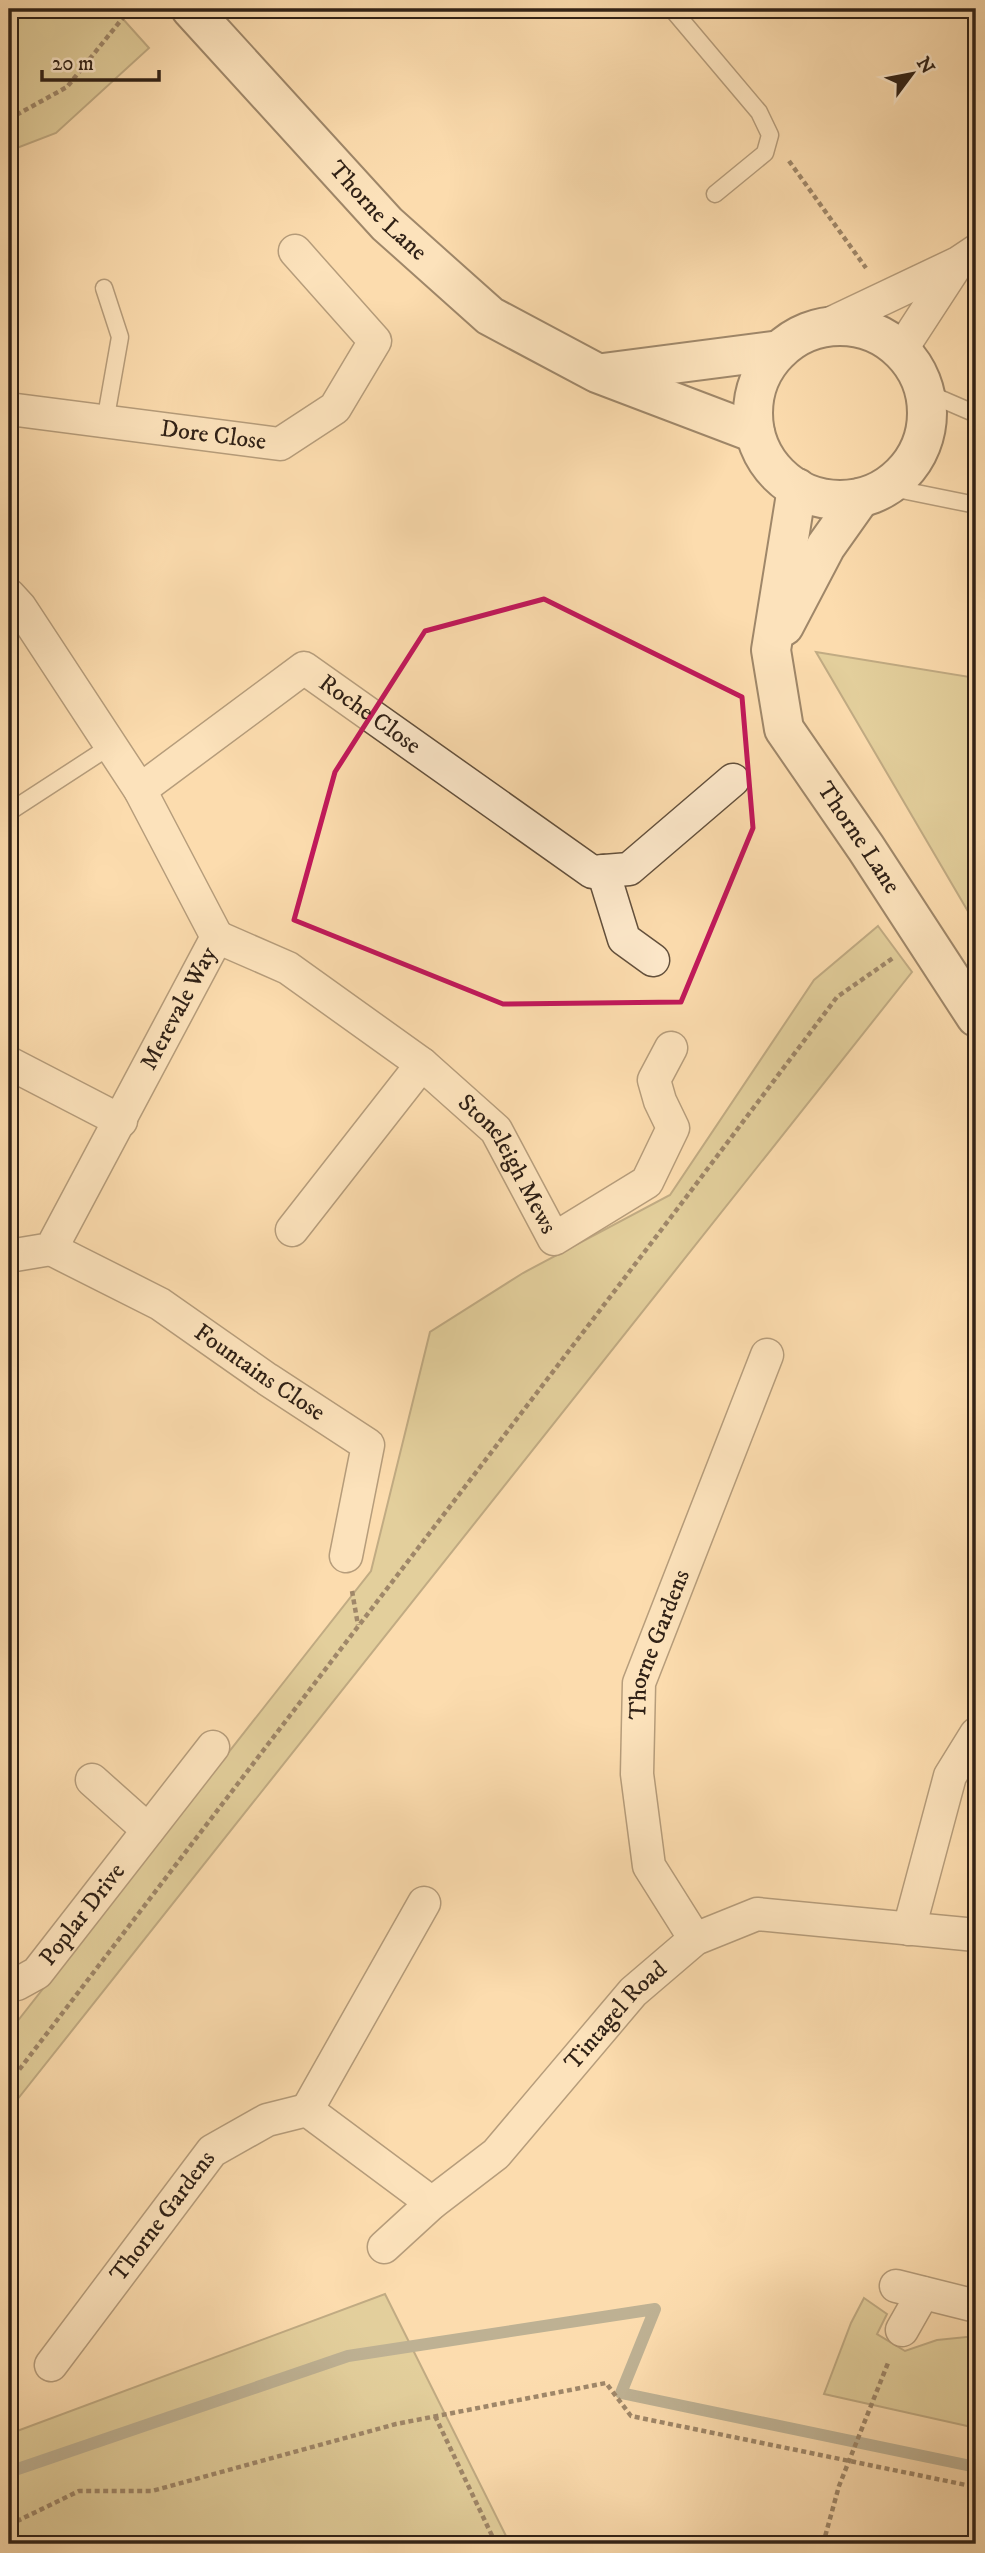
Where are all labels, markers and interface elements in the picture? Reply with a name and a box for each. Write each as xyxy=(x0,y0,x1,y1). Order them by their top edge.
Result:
scale bar xyxy=(42,38,159,82)
north arrow xyxy=(876,38,946,108)
text: 20 m xyxy=(52,51,94,77)
text: N xyxy=(911,53,939,79)
street label: Thorne Lane xyxy=(322,155,433,267)
street label: Dore Close xyxy=(159,414,268,457)
street label: Roche Close xyxy=(313,668,427,761)
street label: Thorne Lane xyxy=(810,776,907,900)
street label: Merevale Way xyxy=(134,941,224,1075)
street label: Stoneleigh Mews xyxy=(451,1088,564,1239)
street label: Fountains Close xyxy=(188,1317,331,1428)
street label: Thorne Gardens xyxy=(623,1565,697,1720)
street label: Poplar Drive xyxy=(33,1857,132,1972)
street label: Tintagel Road xyxy=(558,1954,673,2077)
street label: Thorne Gardens xyxy=(104,2145,222,2288)

